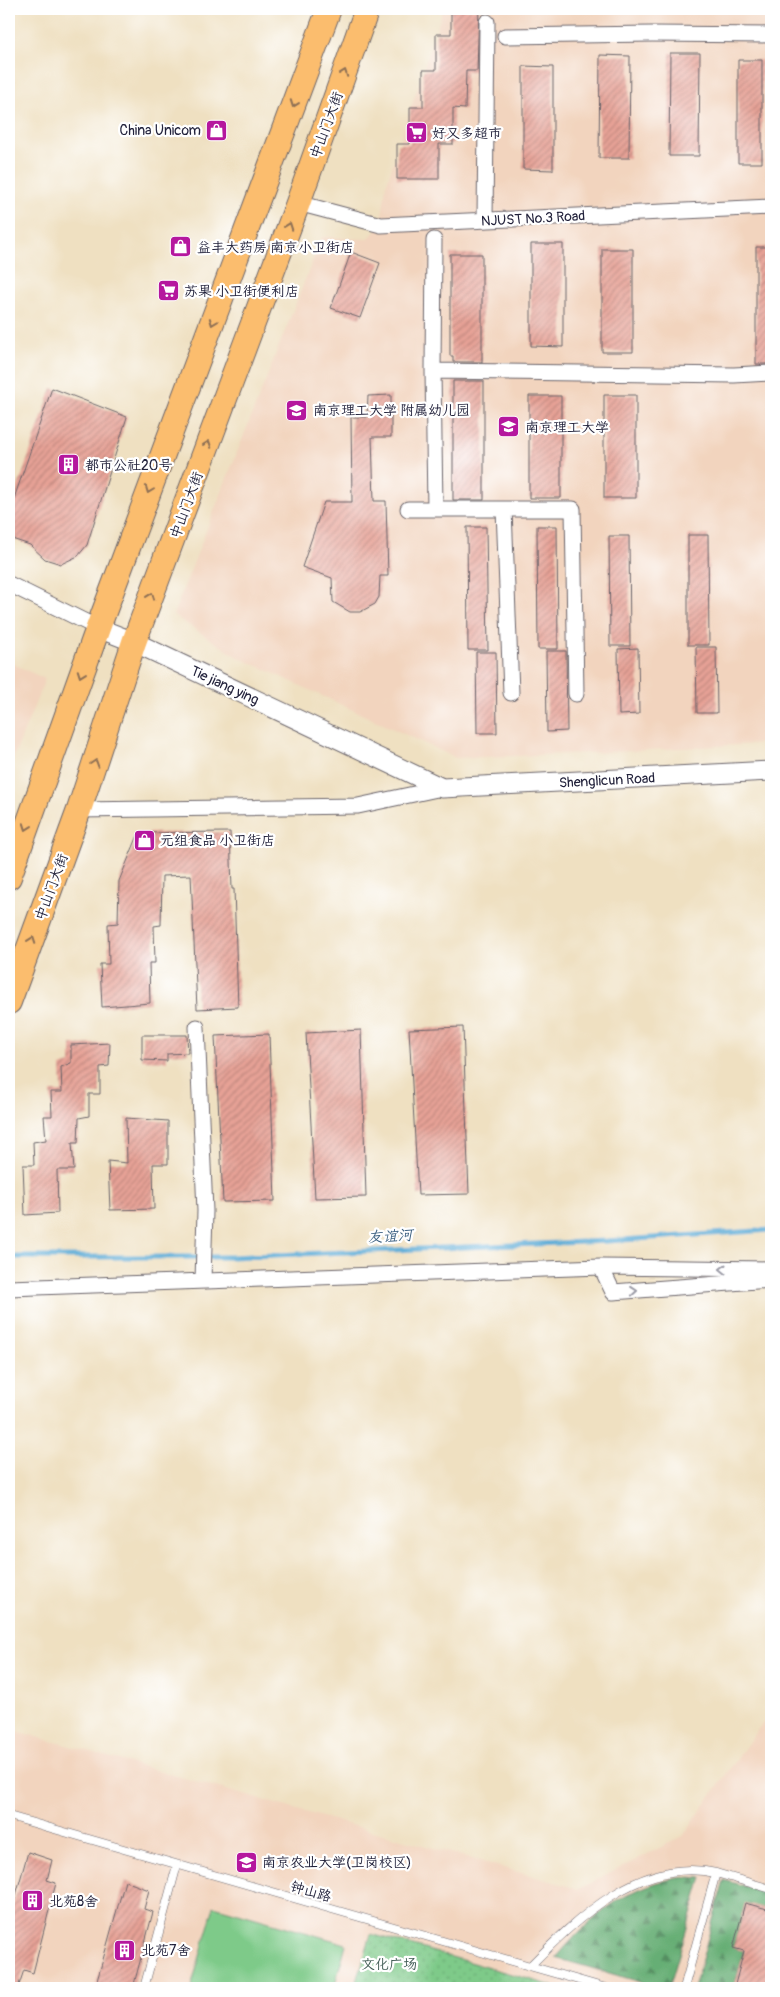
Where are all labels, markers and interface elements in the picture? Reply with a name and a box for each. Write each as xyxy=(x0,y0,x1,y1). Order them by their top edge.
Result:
one-way arrow xyxy=(338,69,348,78)
street label: 中山门大街 xyxy=(307,89,346,161)
one-way arrow xyxy=(290,99,300,108)
shop icon: China Unicom xyxy=(205,118,229,142)
supermarket icon: 好又多超市 xyxy=(404,121,428,145)
place label: China Unicom xyxy=(120,122,201,139)
place label: 好又多超市 xyxy=(432,125,502,142)
street label: NJUST No.3 Road xyxy=(480,207,586,230)
one-way arrow xyxy=(283,222,293,231)
shop icon: 益丰大药房 南京小卫街店 xyxy=(169,235,193,259)
place label: 益丰大药房 南京小卫街店 xyxy=(197,239,354,256)
supermarket icon: 苏果 小卫街便利店 xyxy=(156,279,180,303)
place label: 苏果 小卫街便利店 xyxy=(184,283,299,300)
one-way arrow xyxy=(209,317,219,325)
school or university icon: 南京理工大学 附属幼儿园 xyxy=(285,398,309,422)
place label: 南京理工大学 附属幼儿园 xyxy=(313,402,470,419)
school or university icon: 南京理工大学 xyxy=(497,415,521,439)
place label: 南京理工大学 xyxy=(525,419,609,436)
one-way arrow xyxy=(202,440,212,449)
building icon: 都市公社20号 xyxy=(57,453,81,477)
place label: 都市公社20号 xyxy=(85,457,172,474)
street label: 中山门大街 xyxy=(167,469,206,541)
one-way arrow xyxy=(145,485,156,494)
one-way arrow xyxy=(146,593,156,601)
street label: Tie jiang ying xyxy=(188,662,262,709)
one-way arrow xyxy=(77,669,87,678)
one-way arrow xyxy=(89,760,99,768)
street label: Shenglicun Road xyxy=(559,769,656,792)
one-way arrow xyxy=(23,822,33,831)
shop icon: 元组食品 小卫街店 xyxy=(132,828,156,852)
place label: 元组食品 小卫街店 xyxy=(160,832,275,849)
street label: 中山门大街 xyxy=(32,851,71,923)
one-way arrow xyxy=(26,936,36,945)
water label: 友谊河 xyxy=(367,1226,416,1247)
one-way arrow xyxy=(718,1264,726,1274)
one-way arrow xyxy=(630,1285,638,1296)
school or university icon: 南京农业大学(卫岗校区) xyxy=(234,1850,258,1874)
place label: 南京农业大学(卫岗校区) xyxy=(262,1854,411,1871)
street label: 钟山路 xyxy=(288,1878,333,1905)
building icon: 北苑8舍 xyxy=(21,1889,45,1913)
place label: 北苑8舍 xyxy=(49,1893,98,1910)
building icon: 北苑7舍 xyxy=(113,1938,137,1962)
place label: 北苑7舍 xyxy=(141,1942,190,1959)
park label: 文化广场 xyxy=(361,1956,417,1973)

